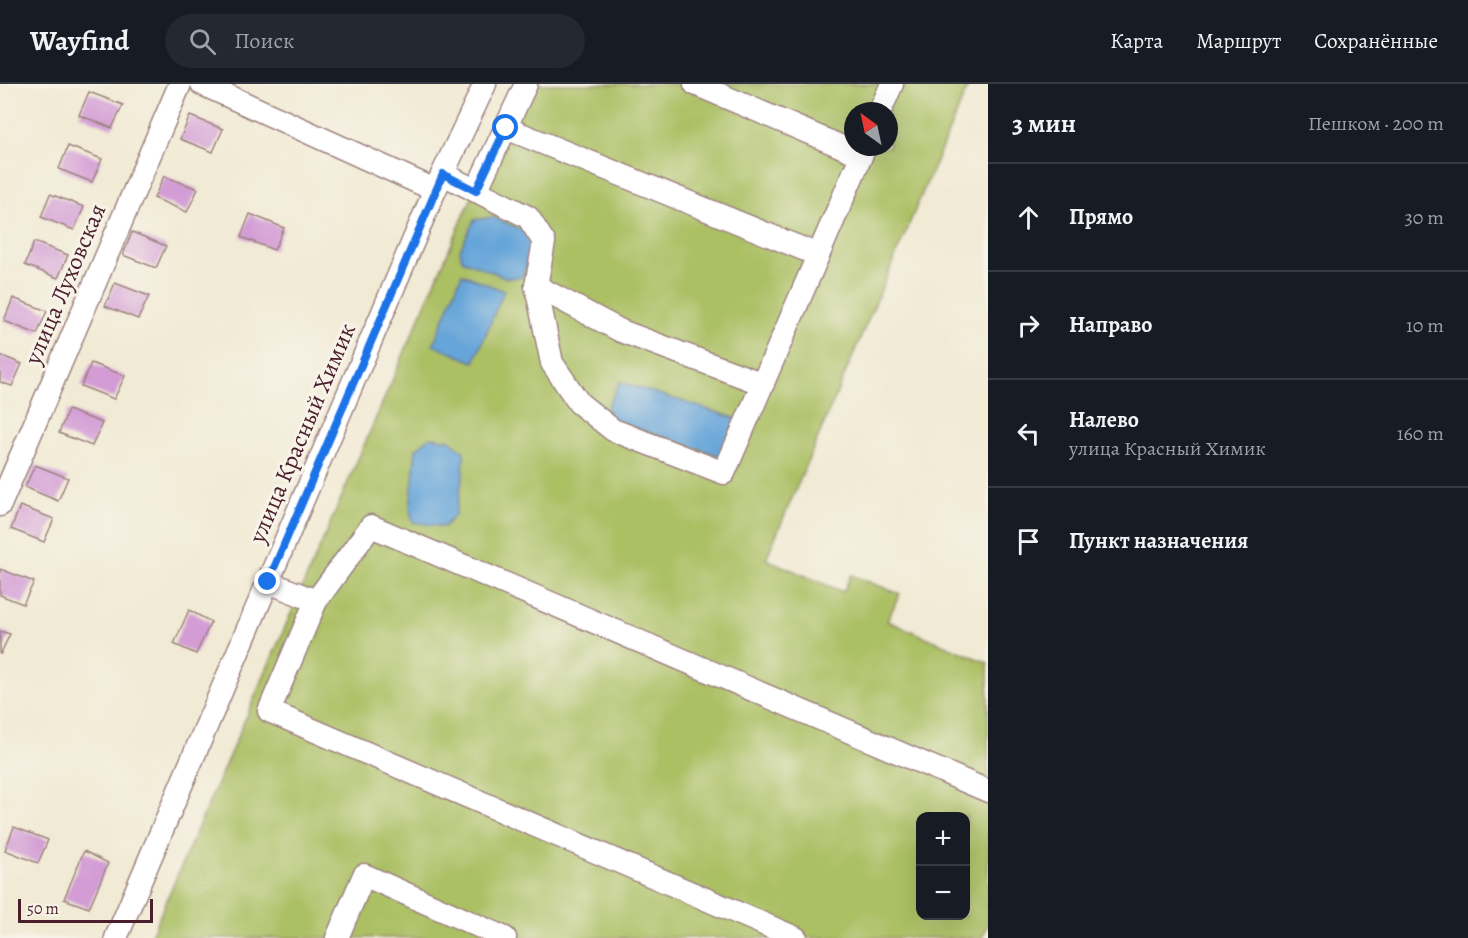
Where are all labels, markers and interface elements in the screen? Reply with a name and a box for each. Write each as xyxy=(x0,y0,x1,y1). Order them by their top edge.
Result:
search box xyxy=(165,14,585,68)
text: Wayfind xyxy=(30,22,129,60)
icon: search xyxy=(186,25,219,58)
text: Поиск xyxy=(234,26,294,56)
text: Карта xyxy=(1110,27,1163,55)
text: Маршрут xyxy=(1196,27,1281,55)
text: Сохранённые xyxy=(1314,27,1438,55)
north arrow xyxy=(844,102,898,156)
text: 3 мин xyxy=(1012,106,1076,141)
text: Пешком · 200 m xyxy=(1308,110,1444,137)
route start xyxy=(492,114,518,140)
street label: улица Луховская xyxy=(16,199,113,370)
icon: ahead xyxy=(1012,201,1045,234)
text: Прямо xyxy=(1069,202,1133,232)
text: 30 m xyxy=(1404,204,1444,231)
icon: right xyxy=(1012,309,1045,342)
text: Направо xyxy=(1069,310,1152,340)
text: 10 m xyxy=(1406,312,1444,339)
street label: улица Красный Химик xyxy=(241,318,363,549)
text: Налево xyxy=(1069,405,1139,435)
icon: left xyxy=(1012,417,1045,450)
text: 160 m xyxy=(1397,420,1444,447)
text: улица Красный Химик xyxy=(1069,435,1266,462)
icon: arrive xyxy=(1012,525,1045,558)
text: Пункт назначения xyxy=(1069,526,1248,556)
route end xyxy=(254,568,280,594)
map controls xyxy=(916,812,970,920)
button: + xyxy=(916,812,970,866)
button: − xyxy=(916,866,970,920)
scale bar xyxy=(18,896,153,924)
text: 50 m xyxy=(27,898,59,920)

